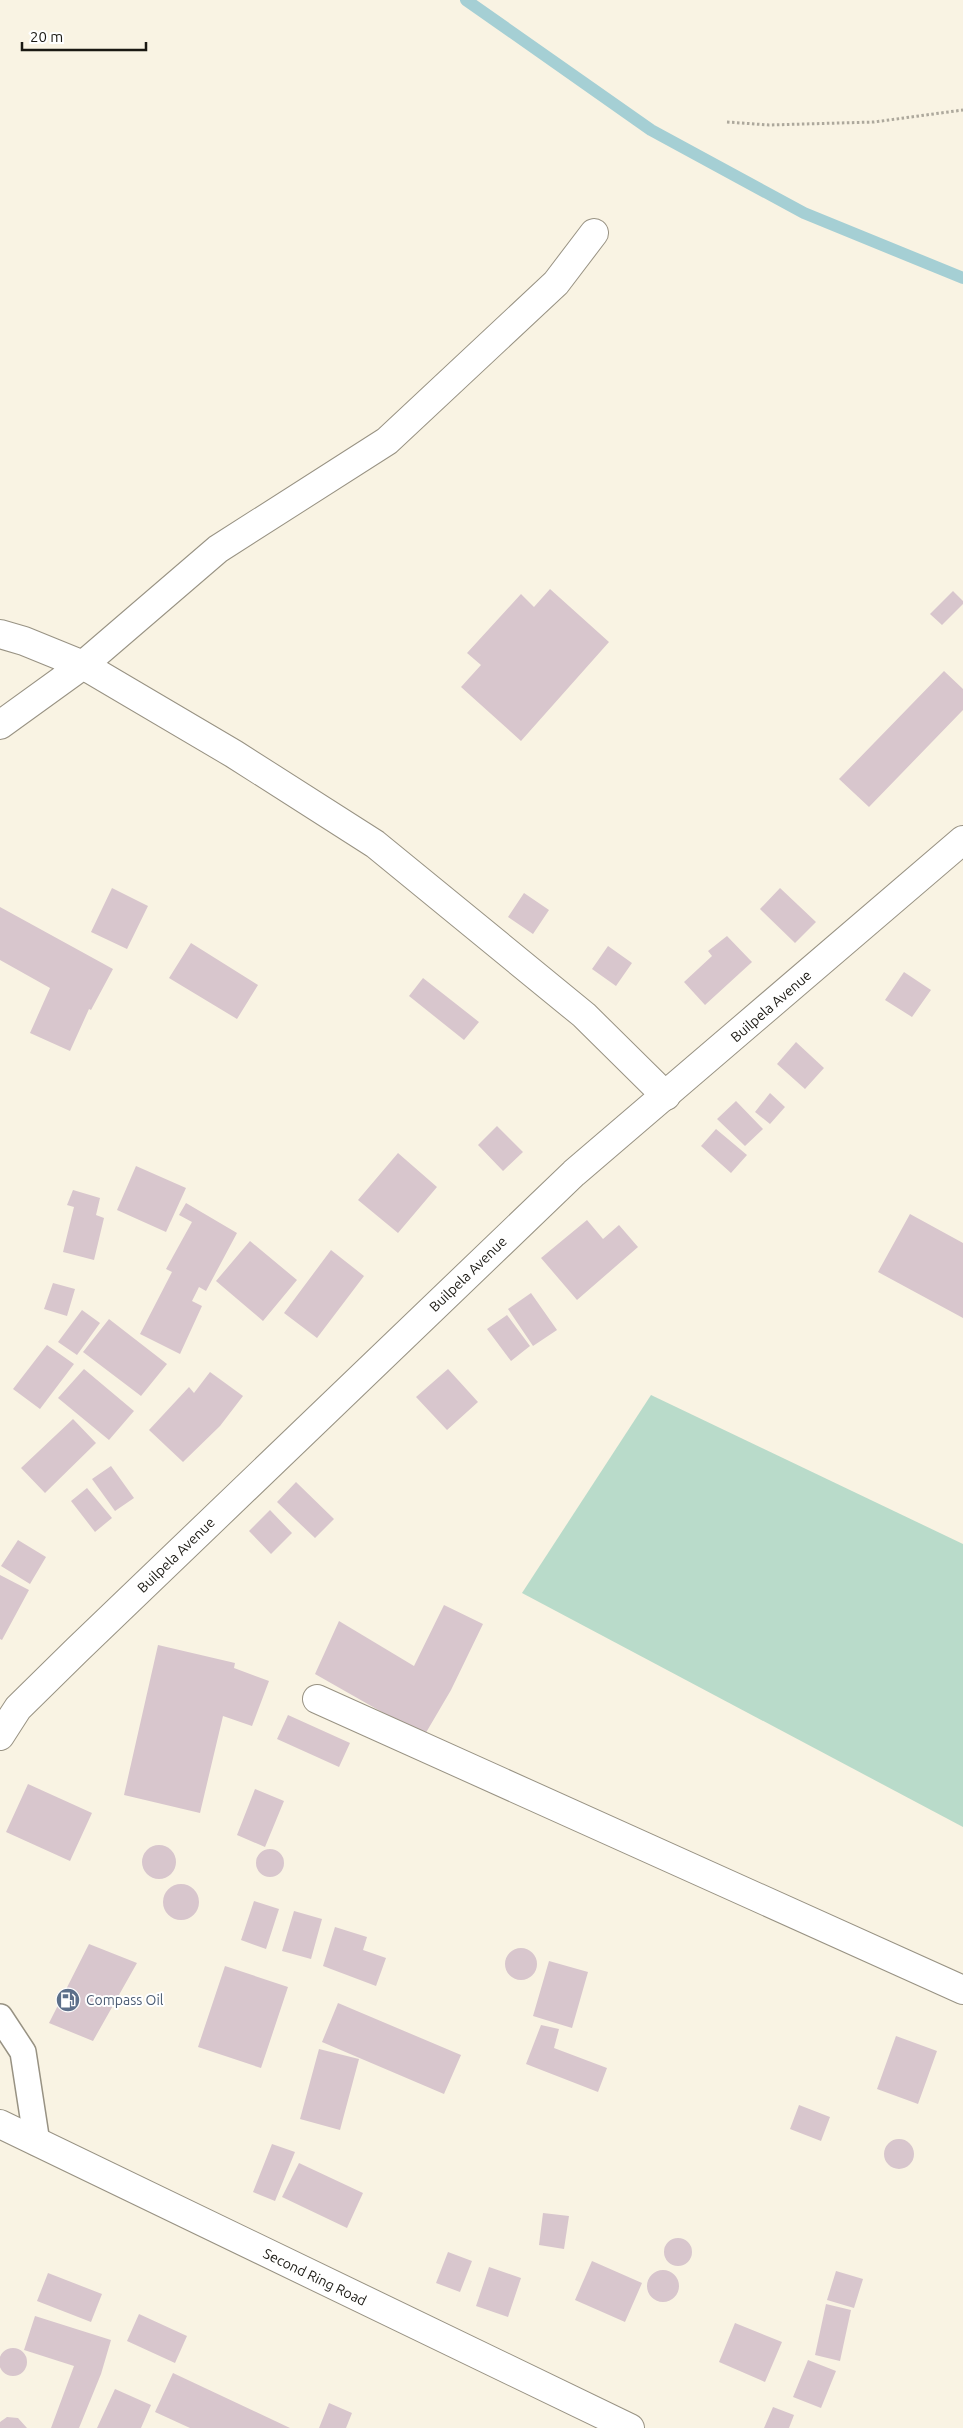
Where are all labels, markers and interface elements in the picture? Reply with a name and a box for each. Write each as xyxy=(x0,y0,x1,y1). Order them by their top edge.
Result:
scale bar xyxy=(22,20,146,52)
text: 20 m xyxy=(30,28,63,45)
street label: Builpela Avenue xyxy=(728,967,814,1045)
street label: Builpela Avenue xyxy=(426,1233,510,1315)
street label: Builpela Avenue xyxy=(134,1514,218,1596)
fuel station icon: Compass Oil xyxy=(55,1987,81,2013)
place label: Compass Oil xyxy=(86,1992,164,2008)
street label: Second Ring Road xyxy=(261,2245,369,2309)

